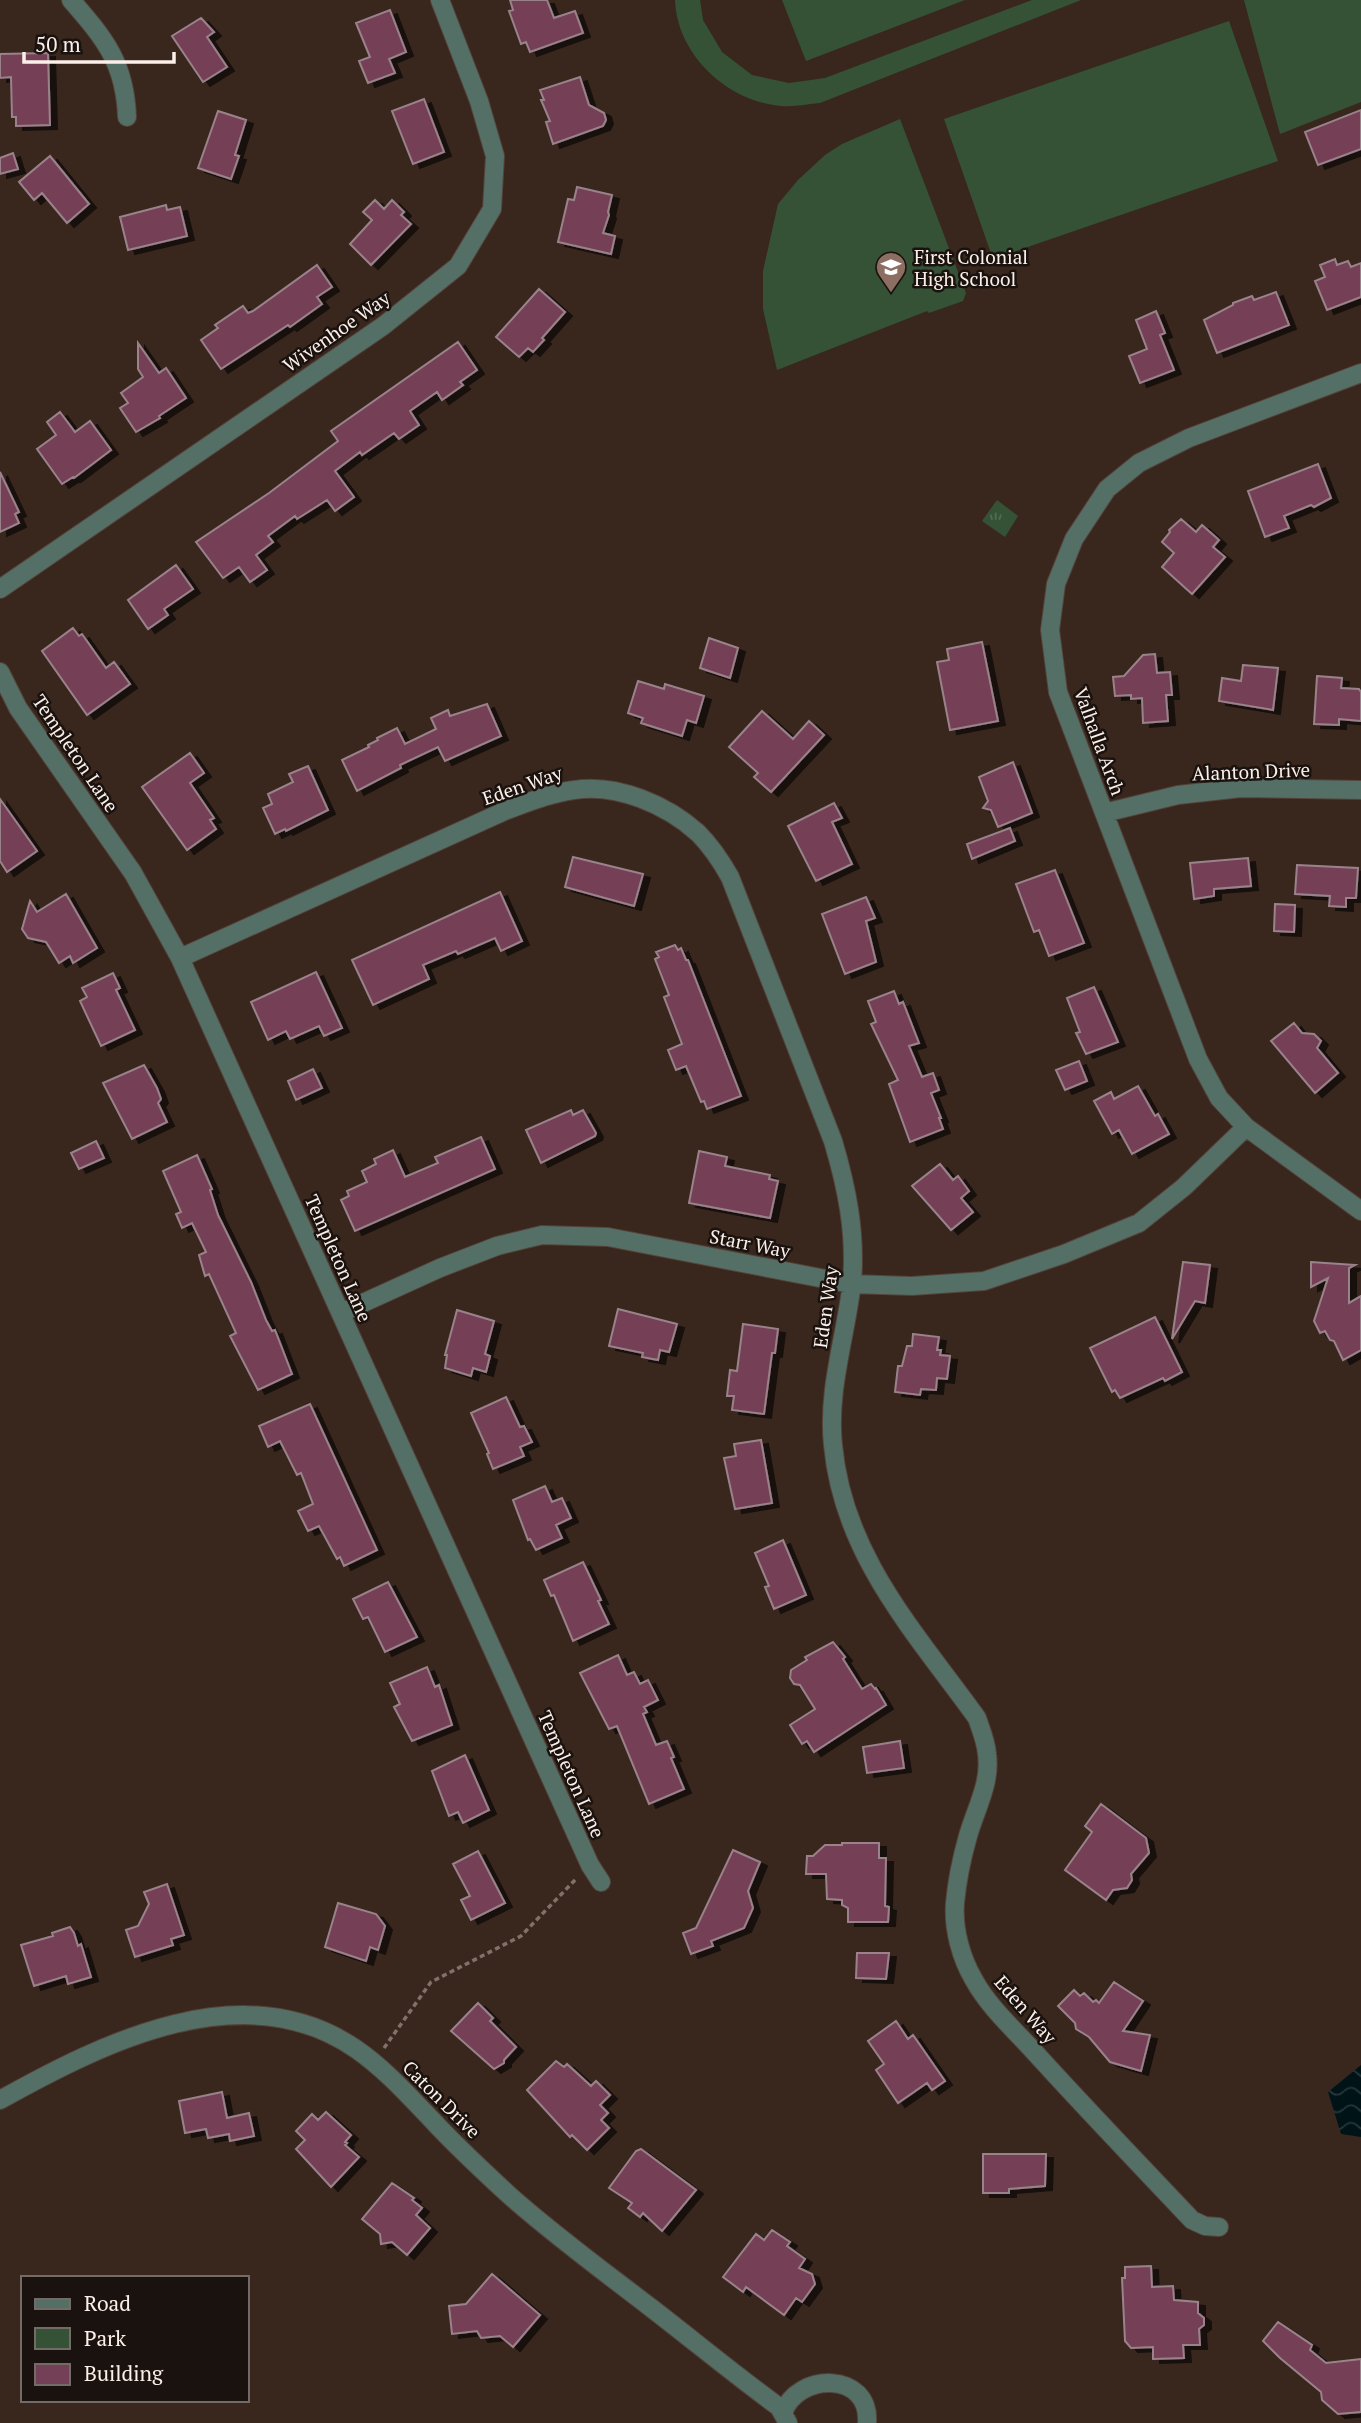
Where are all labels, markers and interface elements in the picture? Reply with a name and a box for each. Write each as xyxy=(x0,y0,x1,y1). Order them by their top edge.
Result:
scale bar xyxy=(24,21,175,65)
text: 50 m xyxy=(35,30,81,58)
place label: First Colonial High School xyxy=(914,244,1028,291)
school or university icon: First Colonial High School xyxy=(874,250,908,294)
street label: Wivenhoe Way xyxy=(278,285,395,377)
street label: Valhalla Arch xyxy=(1069,684,1131,798)
street label: Templeton Lane xyxy=(27,689,125,817)
street label: Alanton Drive xyxy=(1191,756,1311,786)
street label: Eden Way xyxy=(479,760,566,810)
street label: Templeton Lane xyxy=(300,1190,378,1326)
street label: Starr Way xyxy=(707,1223,793,1263)
street label: Eden Way xyxy=(807,1264,843,1350)
street label: Templeton Lane xyxy=(533,1706,611,1842)
street label: Eden Way xyxy=(989,1970,1063,2049)
street label: Caton Drive xyxy=(398,2055,486,2143)
legend xyxy=(21,2276,248,2402)
text: Road xyxy=(84,2289,131,2317)
text: Park xyxy=(84,2324,126,2352)
text: Building xyxy=(84,2359,164,2387)

